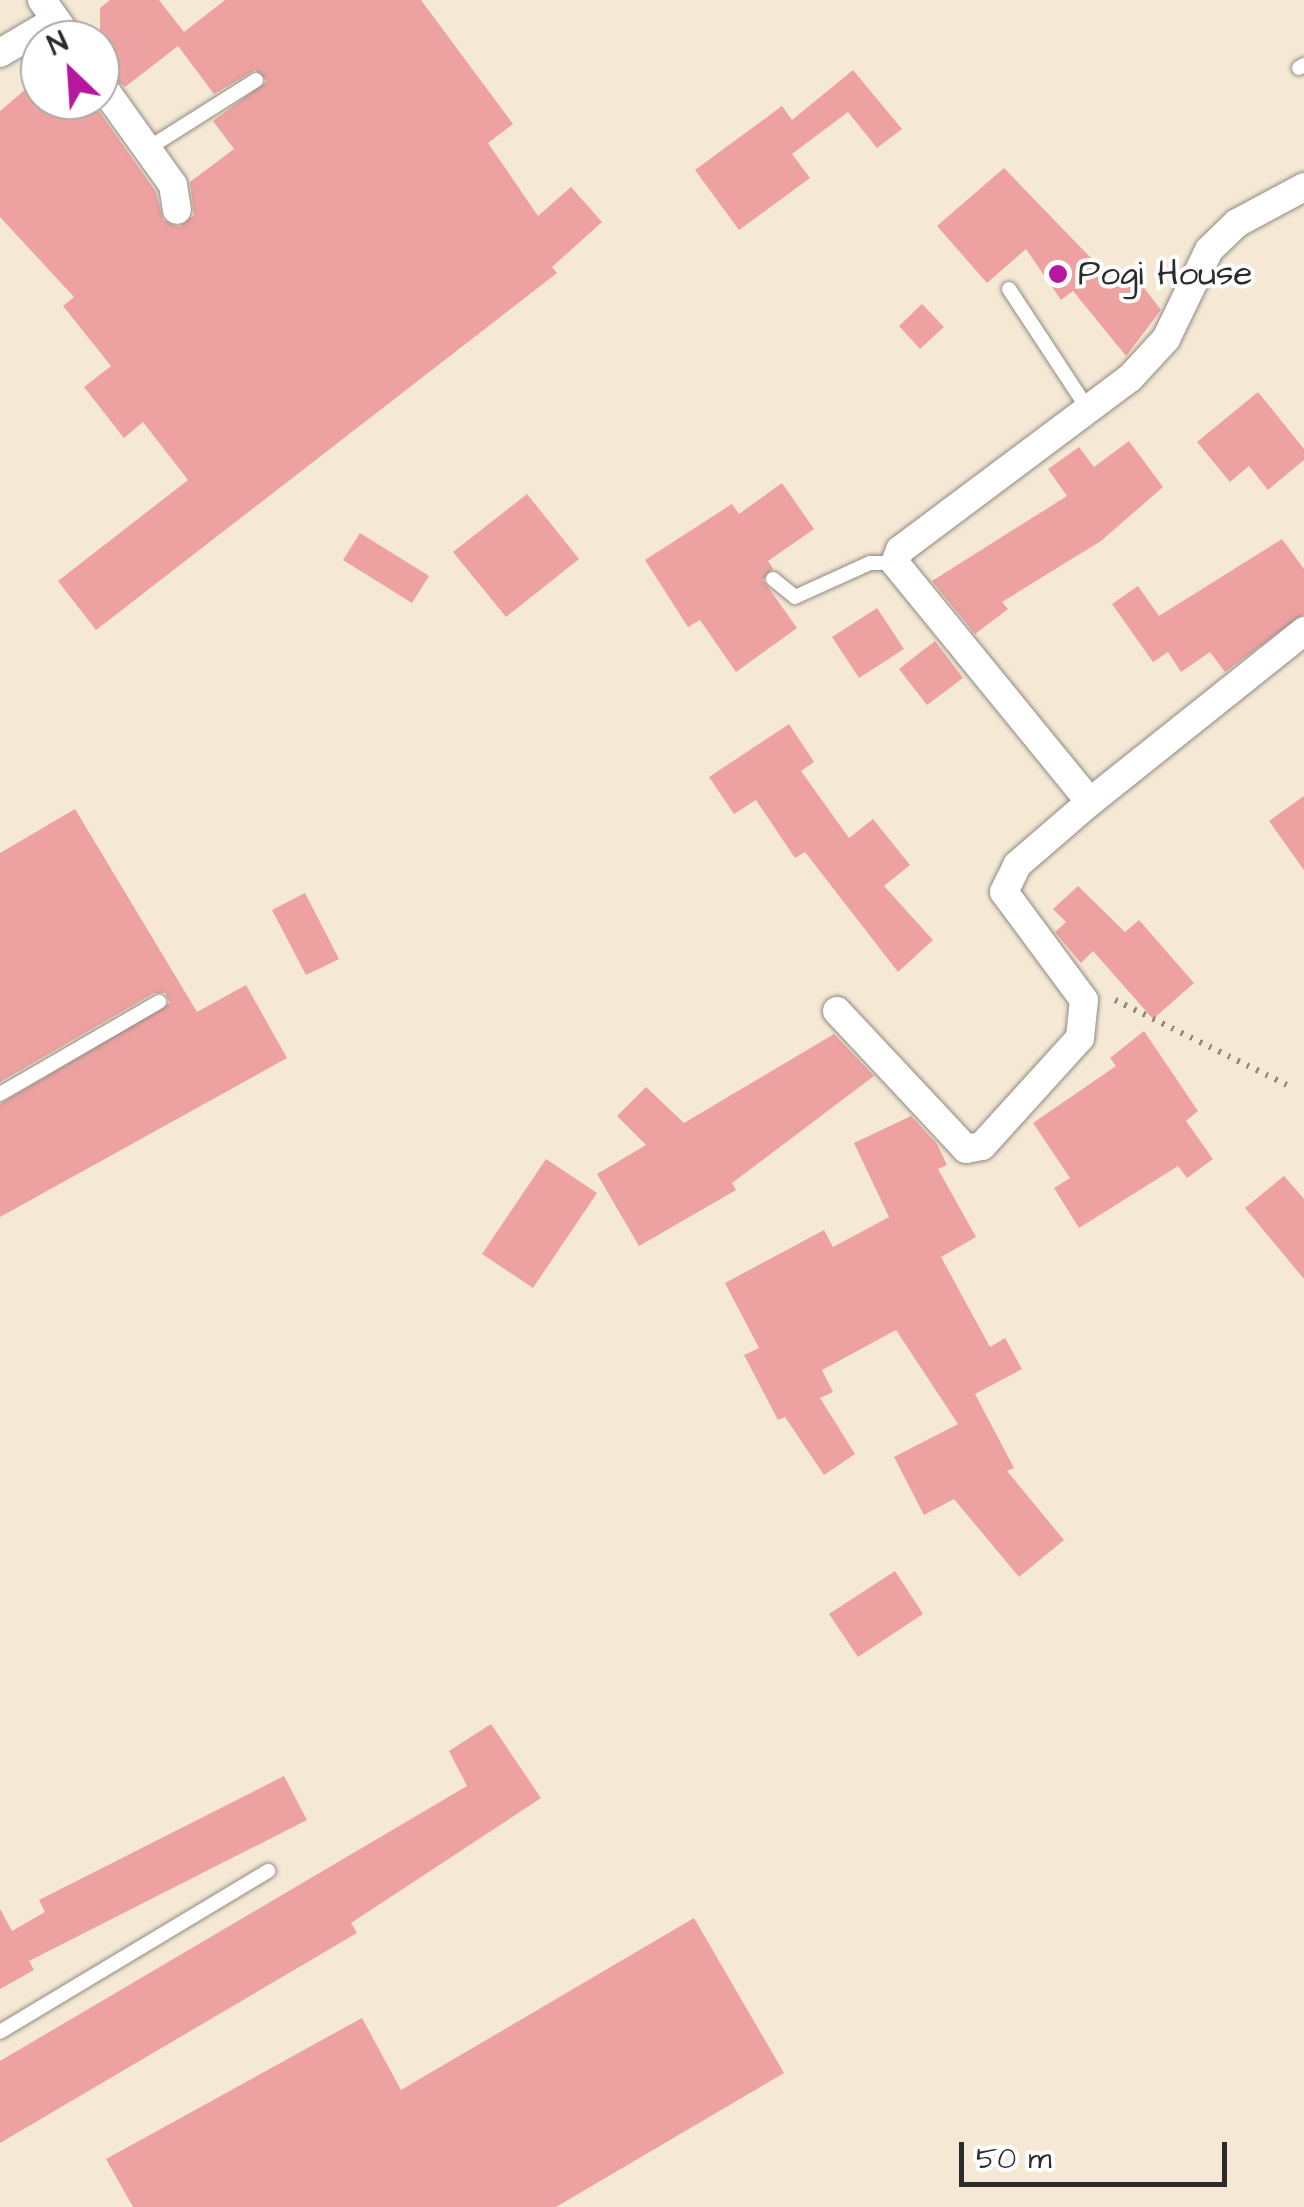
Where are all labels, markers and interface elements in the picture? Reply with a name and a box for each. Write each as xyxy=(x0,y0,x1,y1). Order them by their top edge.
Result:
north arrow xyxy=(20,20,120,120)
text: N xyxy=(42,23,74,66)
place label: Pogi House xyxy=(1078,253,1253,295)
marker: Pogi House xyxy=(1047,263,1069,285)
scale bar xyxy=(964,2122,1232,2184)
text: 50 m xyxy=(976,2138,1052,2180)

